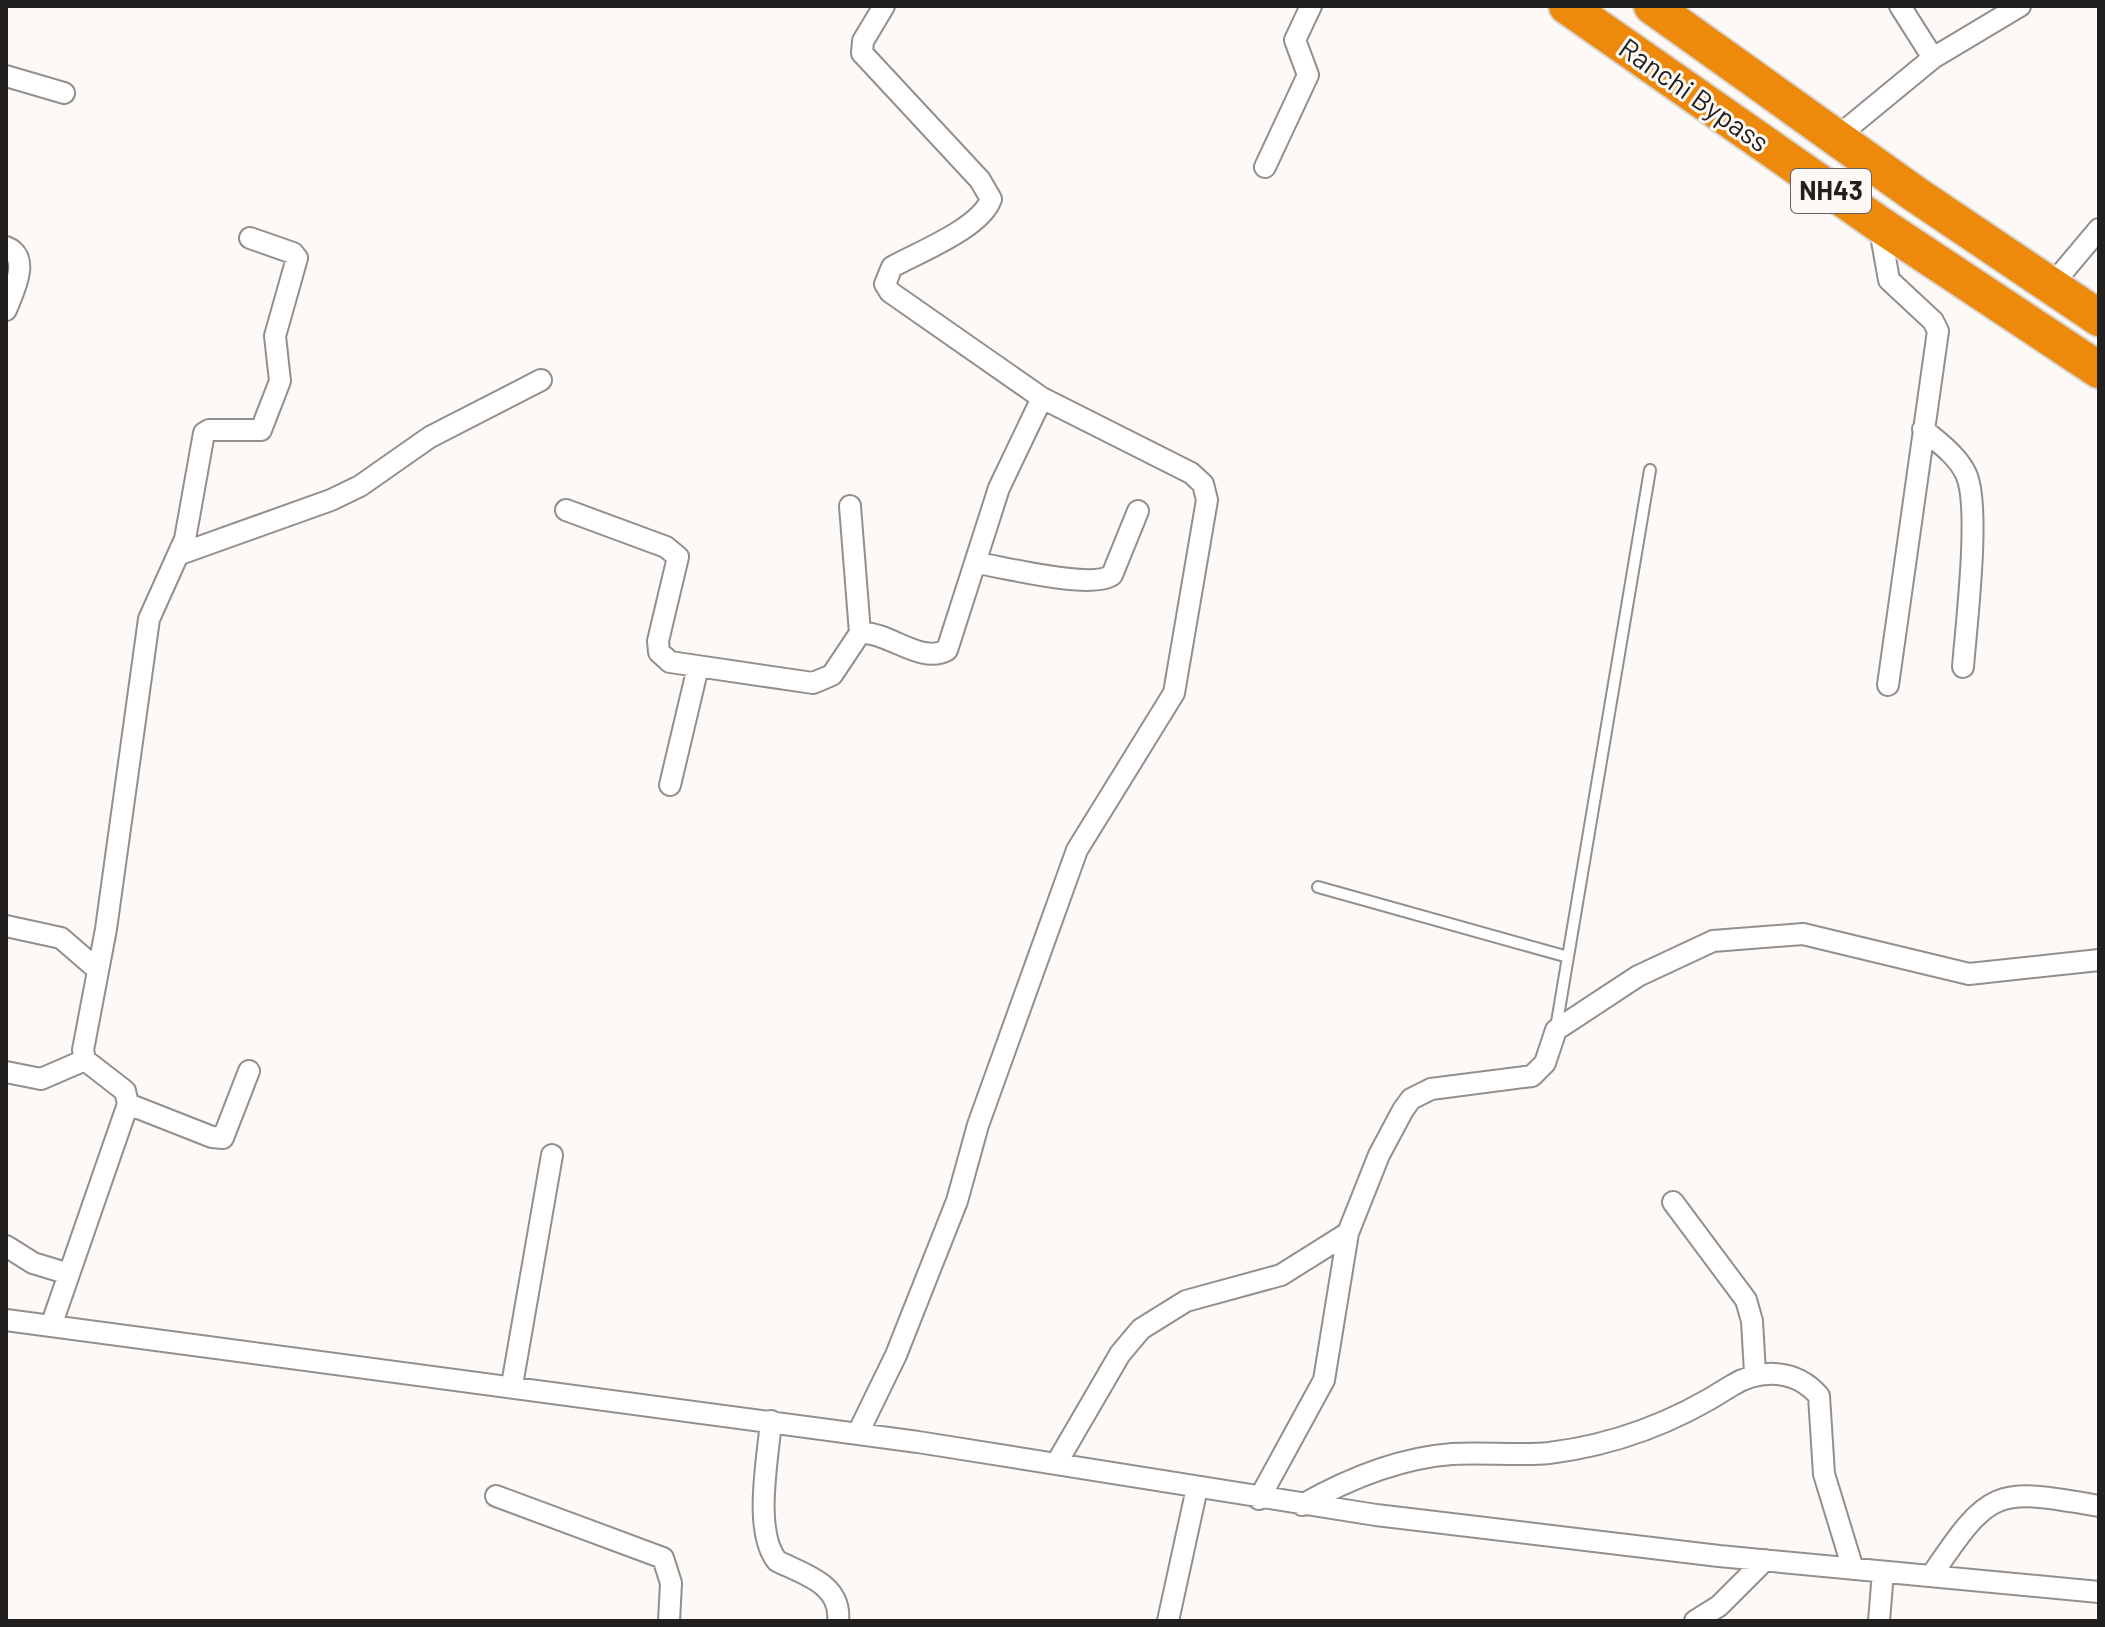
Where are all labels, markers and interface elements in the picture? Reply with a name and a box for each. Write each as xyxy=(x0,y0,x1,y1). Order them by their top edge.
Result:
street label: Ranchi Bypass xyxy=(1613,30,1776,158)
road number: NH43 xyxy=(1791,169,1871,213)

